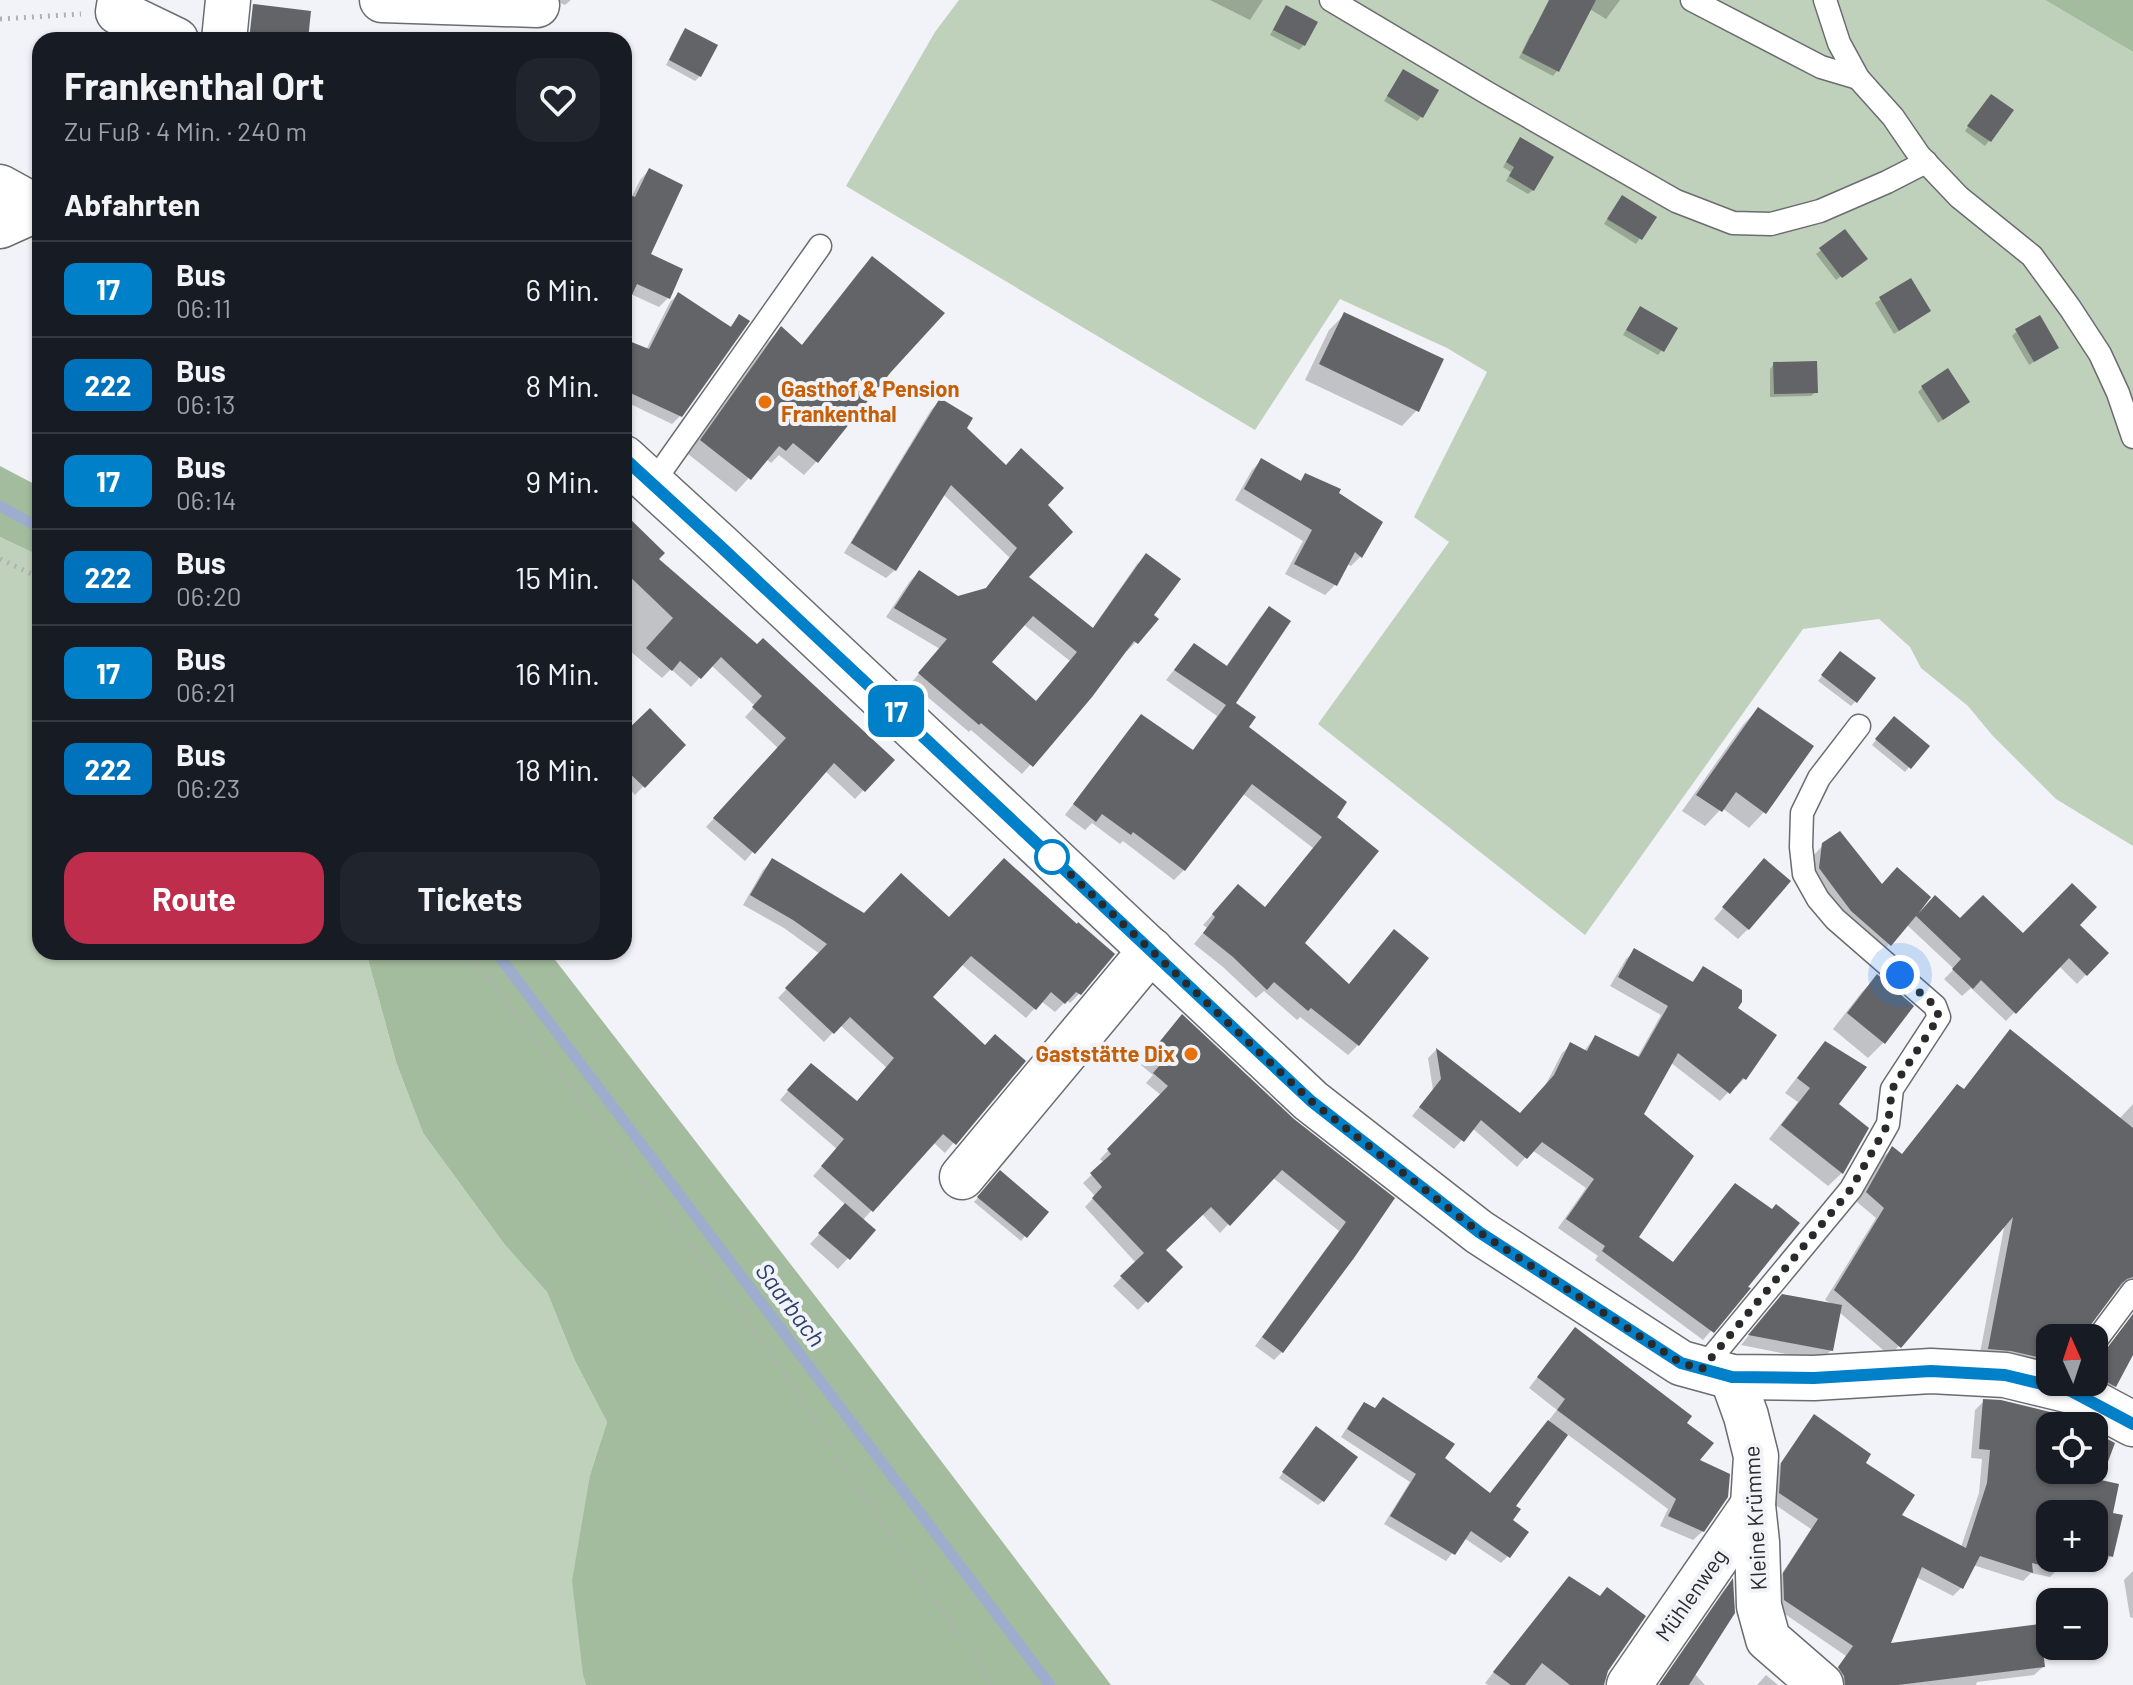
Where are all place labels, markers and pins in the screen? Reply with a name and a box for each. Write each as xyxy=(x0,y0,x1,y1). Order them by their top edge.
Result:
place label: Gasthof & Pension Frankenthal xyxy=(781,375,960,426)
marker: Gasthof & Pension Frankenthal xyxy=(756,393,774,411)
unlabelled marker xyxy=(1035,840,1069,874)
place label: Gaststätte Dix xyxy=(1036,1040,1175,1066)
marker: Gaststätte Dix xyxy=(1182,1045,1200,1063)

